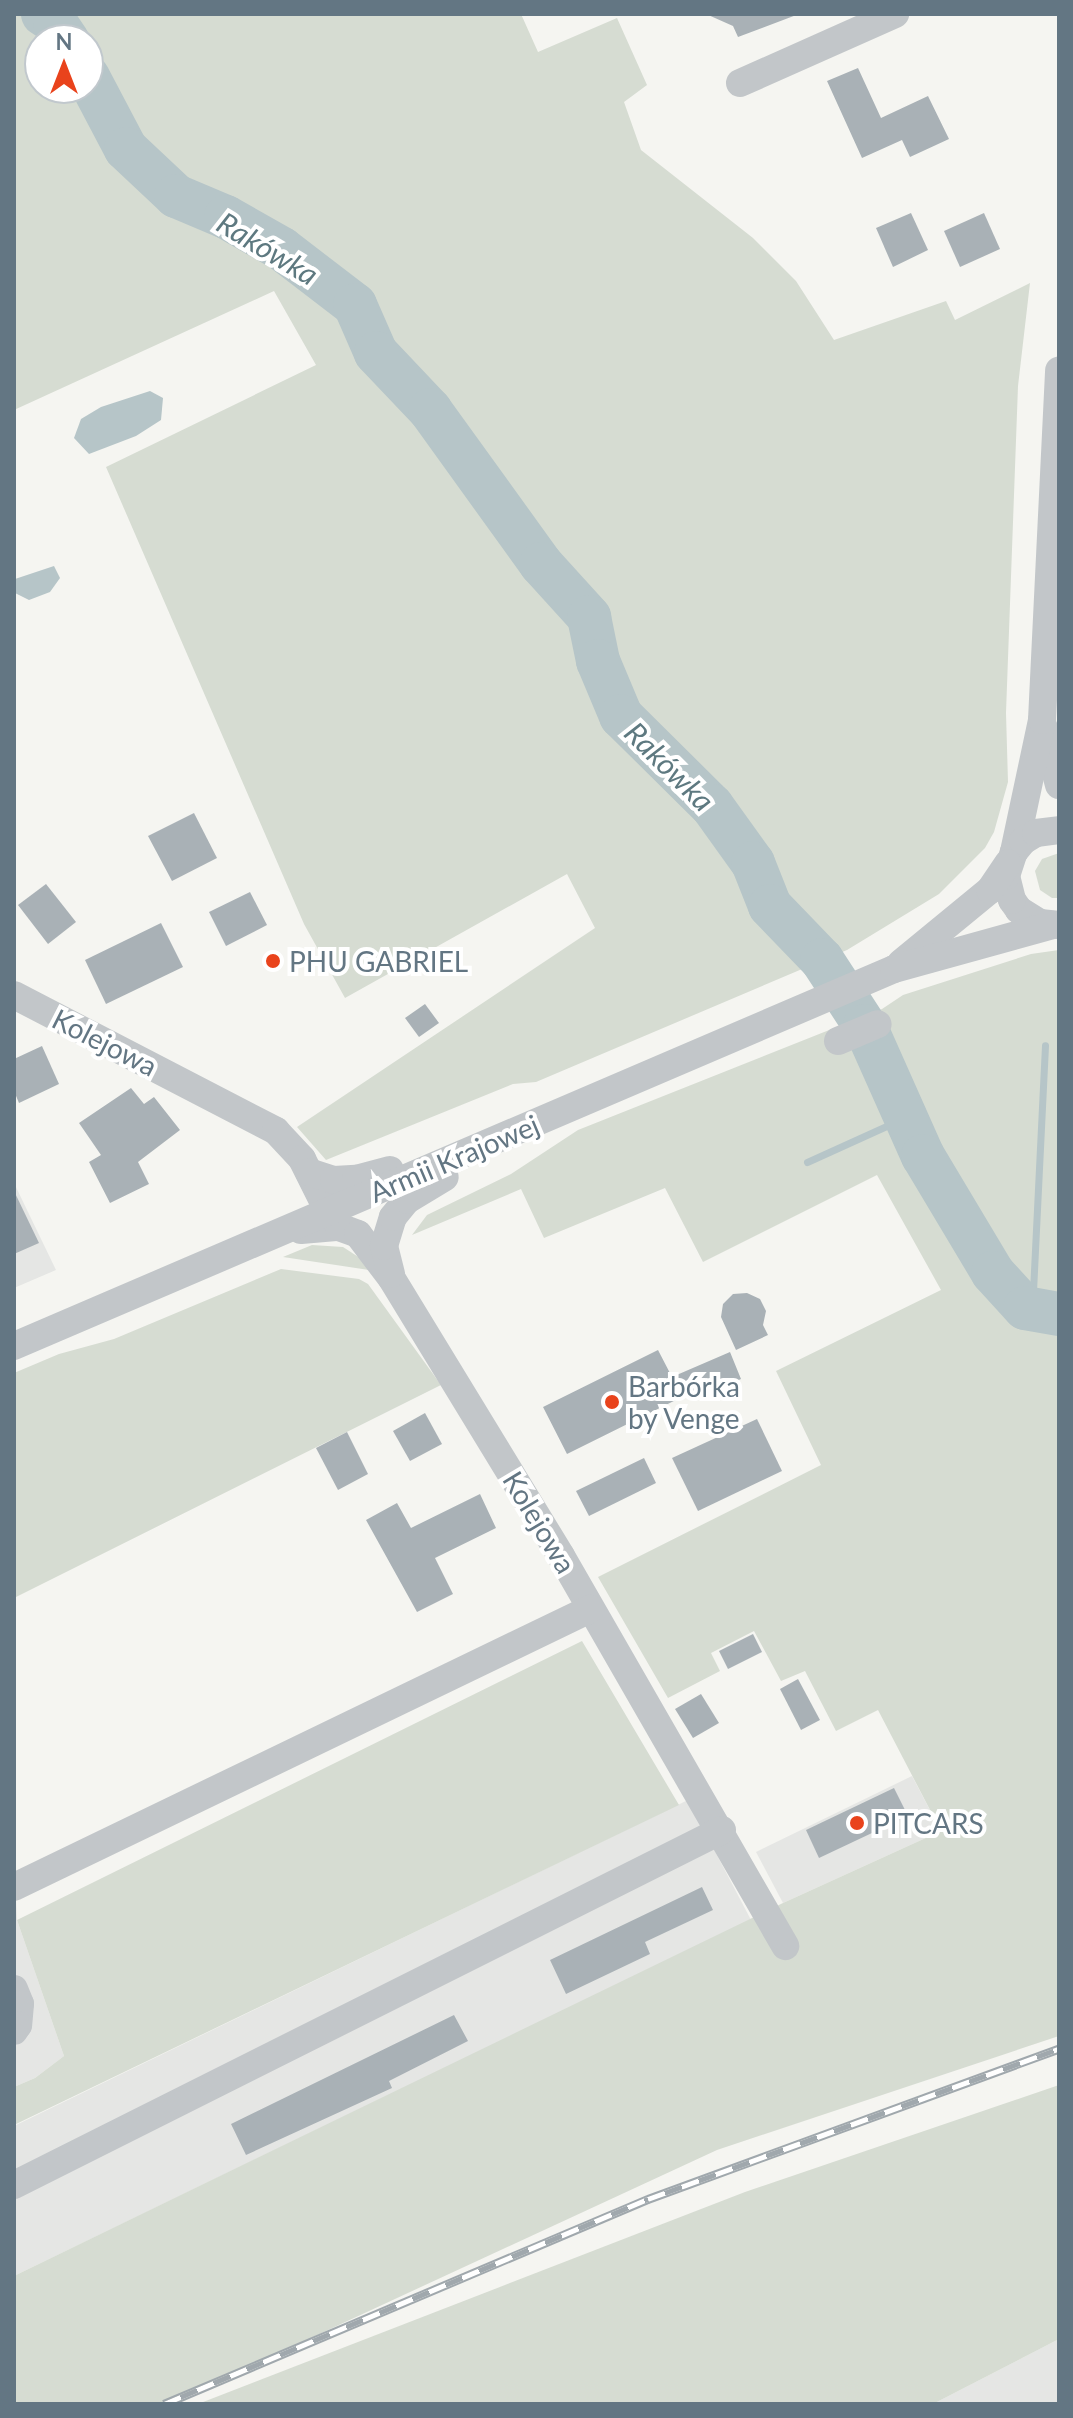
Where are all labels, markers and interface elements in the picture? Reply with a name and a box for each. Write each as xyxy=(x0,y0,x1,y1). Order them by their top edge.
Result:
north arrow xyxy=(24,24,104,104)
text: N xyxy=(56,28,72,55)
water label: Rakówka xyxy=(211,204,325,292)
water label: Rakówka xyxy=(618,714,722,818)
place label: PHU GABRIEL xyxy=(289,944,468,978)
marker: PHU GABRIEL xyxy=(264,952,282,970)
street label: Kolejowa xyxy=(47,1001,163,1083)
street label: Armii Krajowej xyxy=(364,1107,544,1209)
place label: Barbórka by Venge xyxy=(628,1369,741,1435)
marker: Barbórka by Venge xyxy=(603,1393,621,1411)
street label: Kolejowa xyxy=(497,1465,583,1579)
place label: PITCARS xyxy=(873,1806,984,1840)
marker: PITCARS xyxy=(848,1814,866,1832)

